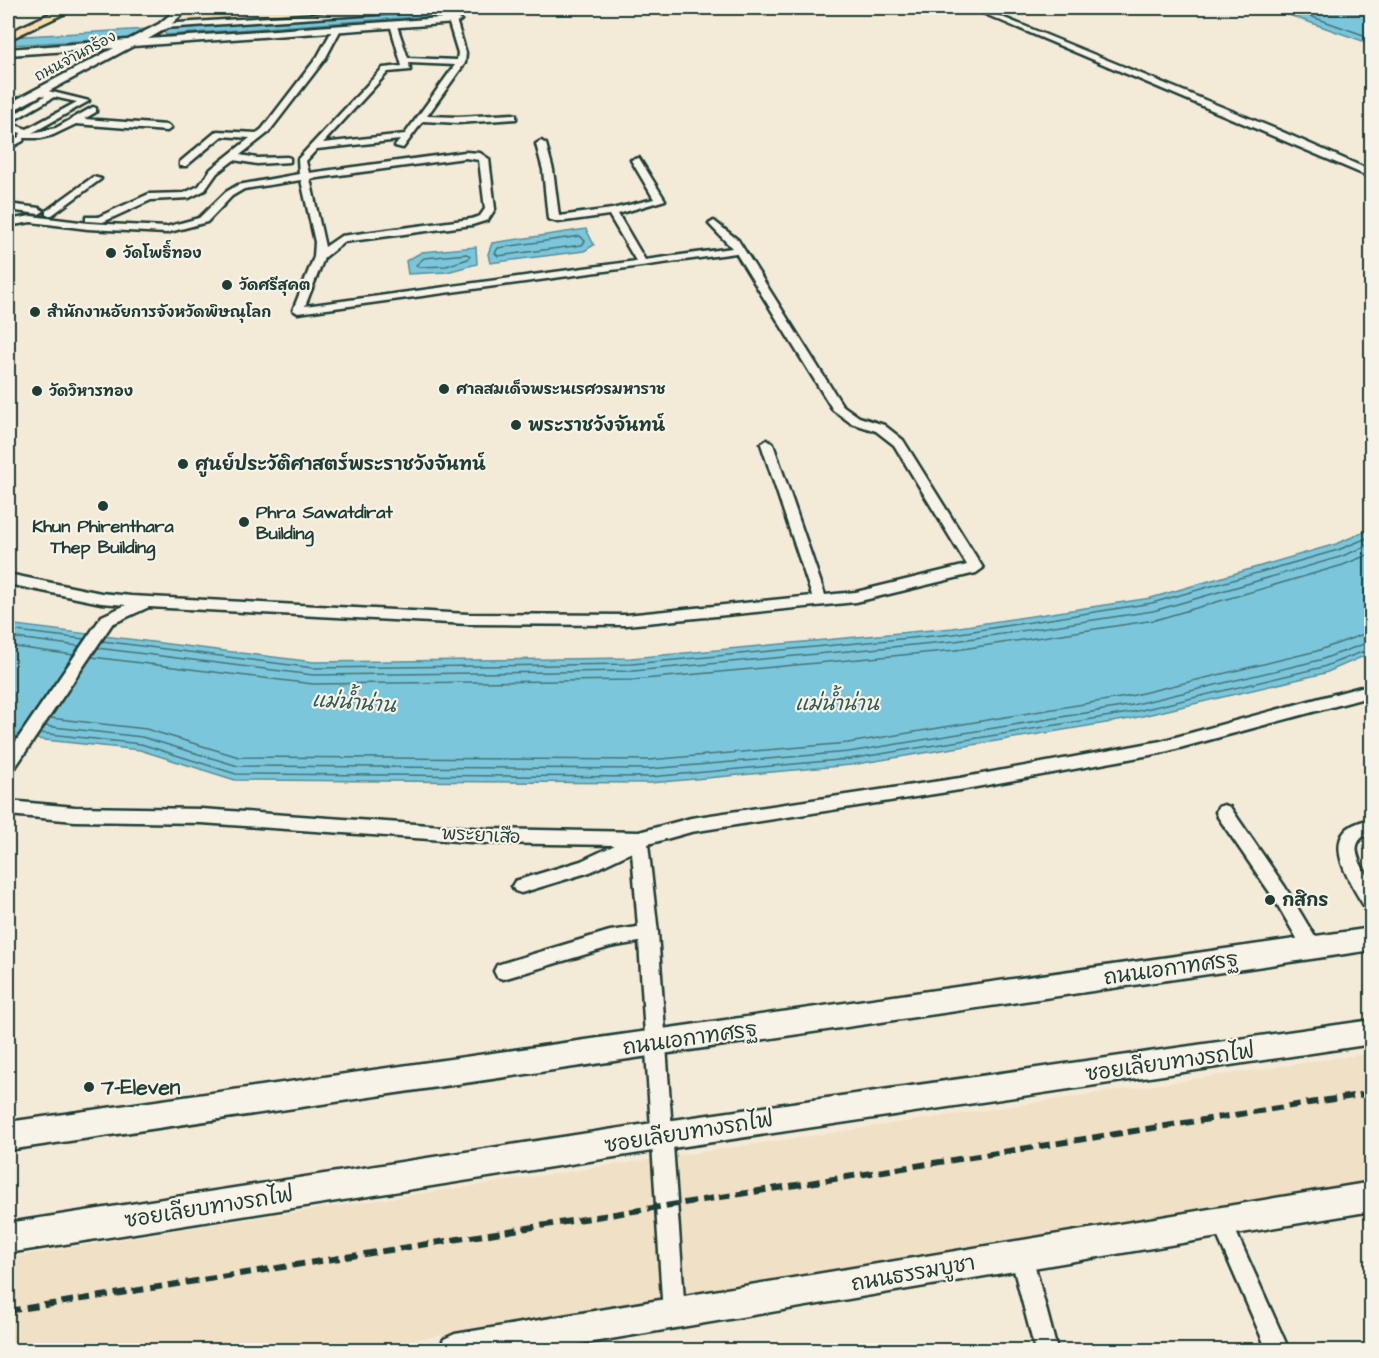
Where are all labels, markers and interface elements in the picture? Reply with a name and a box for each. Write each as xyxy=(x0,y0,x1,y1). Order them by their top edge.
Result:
street label: ถนนจ่านกร้อง xyxy=(31,26,120,87)
place label: วัดโพธิ์ทอง xyxy=(123,239,202,264)
marker: วัดโพธิ์ทอง xyxy=(104,246,118,260)
place label: วัดศรีสุคต xyxy=(239,275,310,296)
marker: วัดศรีสุคต xyxy=(220,278,234,292)
place label: สำนักงานอัยการจังหวัดพิษณุโลก xyxy=(47,302,271,323)
marker: สำนักงานอัยการจังหวัดพิษณุโลก xyxy=(28,305,42,319)
place label: ศาลสมเด็จพระนเรศวรมหาราช xyxy=(456,379,666,400)
place label: วัดวิหารทอง xyxy=(49,381,133,402)
marker: ศาลสมเด็จพระนเรศวรมหาราช xyxy=(437,382,451,396)
marker: วัดวิหารทอง xyxy=(30,384,44,398)
place label: พระราชวังจันทน์ xyxy=(528,412,666,438)
marker: พระราชวังจันทน์ xyxy=(509,418,523,432)
place label: ศูนย์ประวัติศาสตร์พระราชวังจันทน์ xyxy=(195,451,486,477)
marker: ศูนย์ประวัติศาสตร์พระราชวังจันทน์ xyxy=(176,457,190,471)
marker: Khun Phirenthara Thep Building xyxy=(96,499,110,513)
place label: Phra Sawatdirat Building xyxy=(256,500,393,547)
place label: Khun Phirenthara Thep Building xyxy=(32,514,175,561)
marker: Phra Sawatdirat Building xyxy=(237,515,251,529)
water label: แม่น้ำน่าน xyxy=(311,681,398,720)
water label: แม่น้ำน่าน xyxy=(795,685,880,718)
street label: พระยาเสือ xyxy=(441,821,521,850)
place label: กสิกร xyxy=(1282,888,1328,913)
marker: กสิกร xyxy=(1263,893,1277,907)
street label: ถนนเอกาทศรฐ xyxy=(1102,945,1240,992)
street label: ถนนเอกาทศรฐ xyxy=(621,1015,759,1062)
street label: ซอยเลียบทางรถไฟ xyxy=(1083,1036,1257,1089)
place label: 7-Eleven xyxy=(100,1073,181,1102)
marker: 7-Eleven xyxy=(82,1080,96,1094)
street label: ซอยเลียบทางรถไฟ xyxy=(602,1105,776,1160)
street label: ซอยเลียบทางรถไฟ xyxy=(122,1180,296,1235)
street label: ถนนธรรมบูชา xyxy=(849,1248,978,1300)

